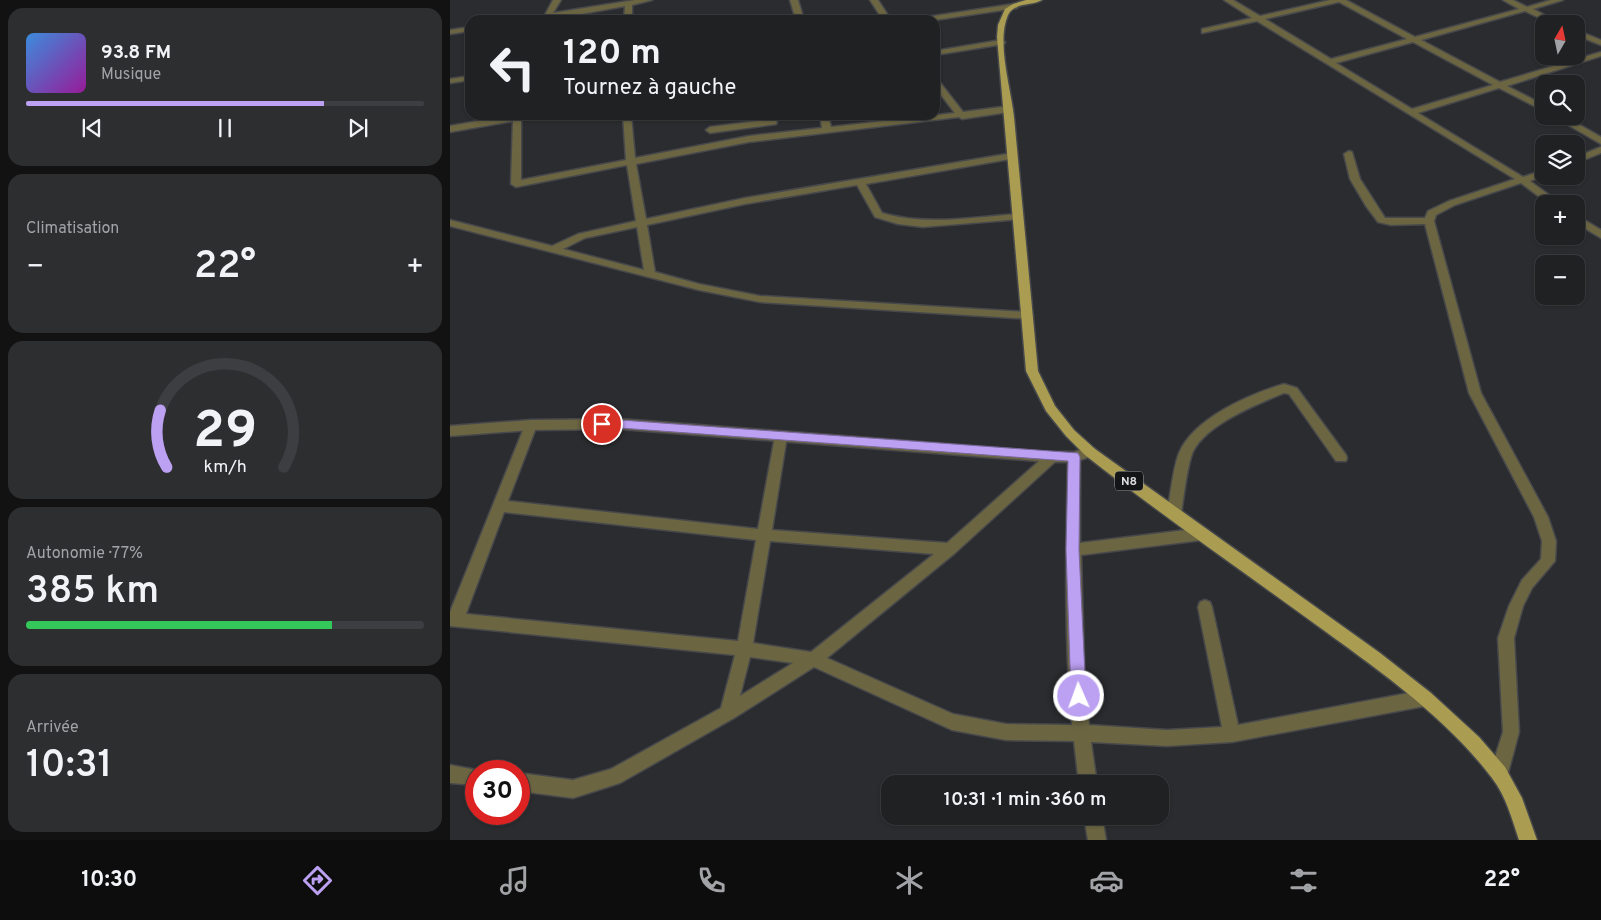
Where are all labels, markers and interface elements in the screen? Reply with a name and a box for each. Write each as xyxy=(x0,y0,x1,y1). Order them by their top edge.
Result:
north arrow xyxy=(1535,15,1585,65)
map controls xyxy=(1535,15,1585,305)
text: 120 m xyxy=(563,32,661,76)
icon: left xyxy=(480,35,545,100)
text: 93.8 FM xyxy=(101,41,171,65)
text: Musique xyxy=(101,65,161,85)
text: Tournez à gauche xyxy=(563,75,736,102)
button: search xyxy=(1535,75,1585,125)
icon: previous xyxy=(78,114,106,142)
icon: pause xyxy=(211,114,239,142)
icon: next xyxy=(344,114,372,142)
button: layers xyxy=(1535,135,1585,185)
button: + xyxy=(1535,195,1585,245)
text: Climatisation xyxy=(26,219,119,239)
text: 22° xyxy=(194,243,256,292)
text: − xyxy=(26,250,44,286)
text: + xyxy=(406,250,424,286)
button: − xyxy=(1535,255,1585,305)
text: 29 xyxy=(193,400,257,466)
pin xyxy=(581,403,623,445)
icon: arrive xyxy=(588,410,616,438)
text: km/h xyxy=(203,456,247,479)
road number: N8 xyxy=(1115,472,1143,491)
text: Autonomie · 77% xyxy=(26,544,143,564)
text: 385 km xyxy=(26,568,159,617)
position arrow xyxy=(1052,669,1104,721)
text: Arrivée xyxy=(26,718,79,738)
text: 10:31 xyxy=(26,742,112,791)
speed limit sign: 30 xyxy=(465,760,530,825)
text: 10:31 · 1 min · 360 m xyxy=(943,788,1107,812)
icon: directions xyxy=(300,863,335,898)
icon: music xyxy=(497,863,532,898)
icon: phone xyxy=(694,863,729,898)
icon: climate xyxy=(892,863,927,898)
icon: car xyxy=(1089,863,1124,898)
icon: filters xyxy=(1286,863,1321,898)
text: 10:30 xyxy=(81,867,137,894)
text: 22° xyxy=(1484,867,1520,894)

